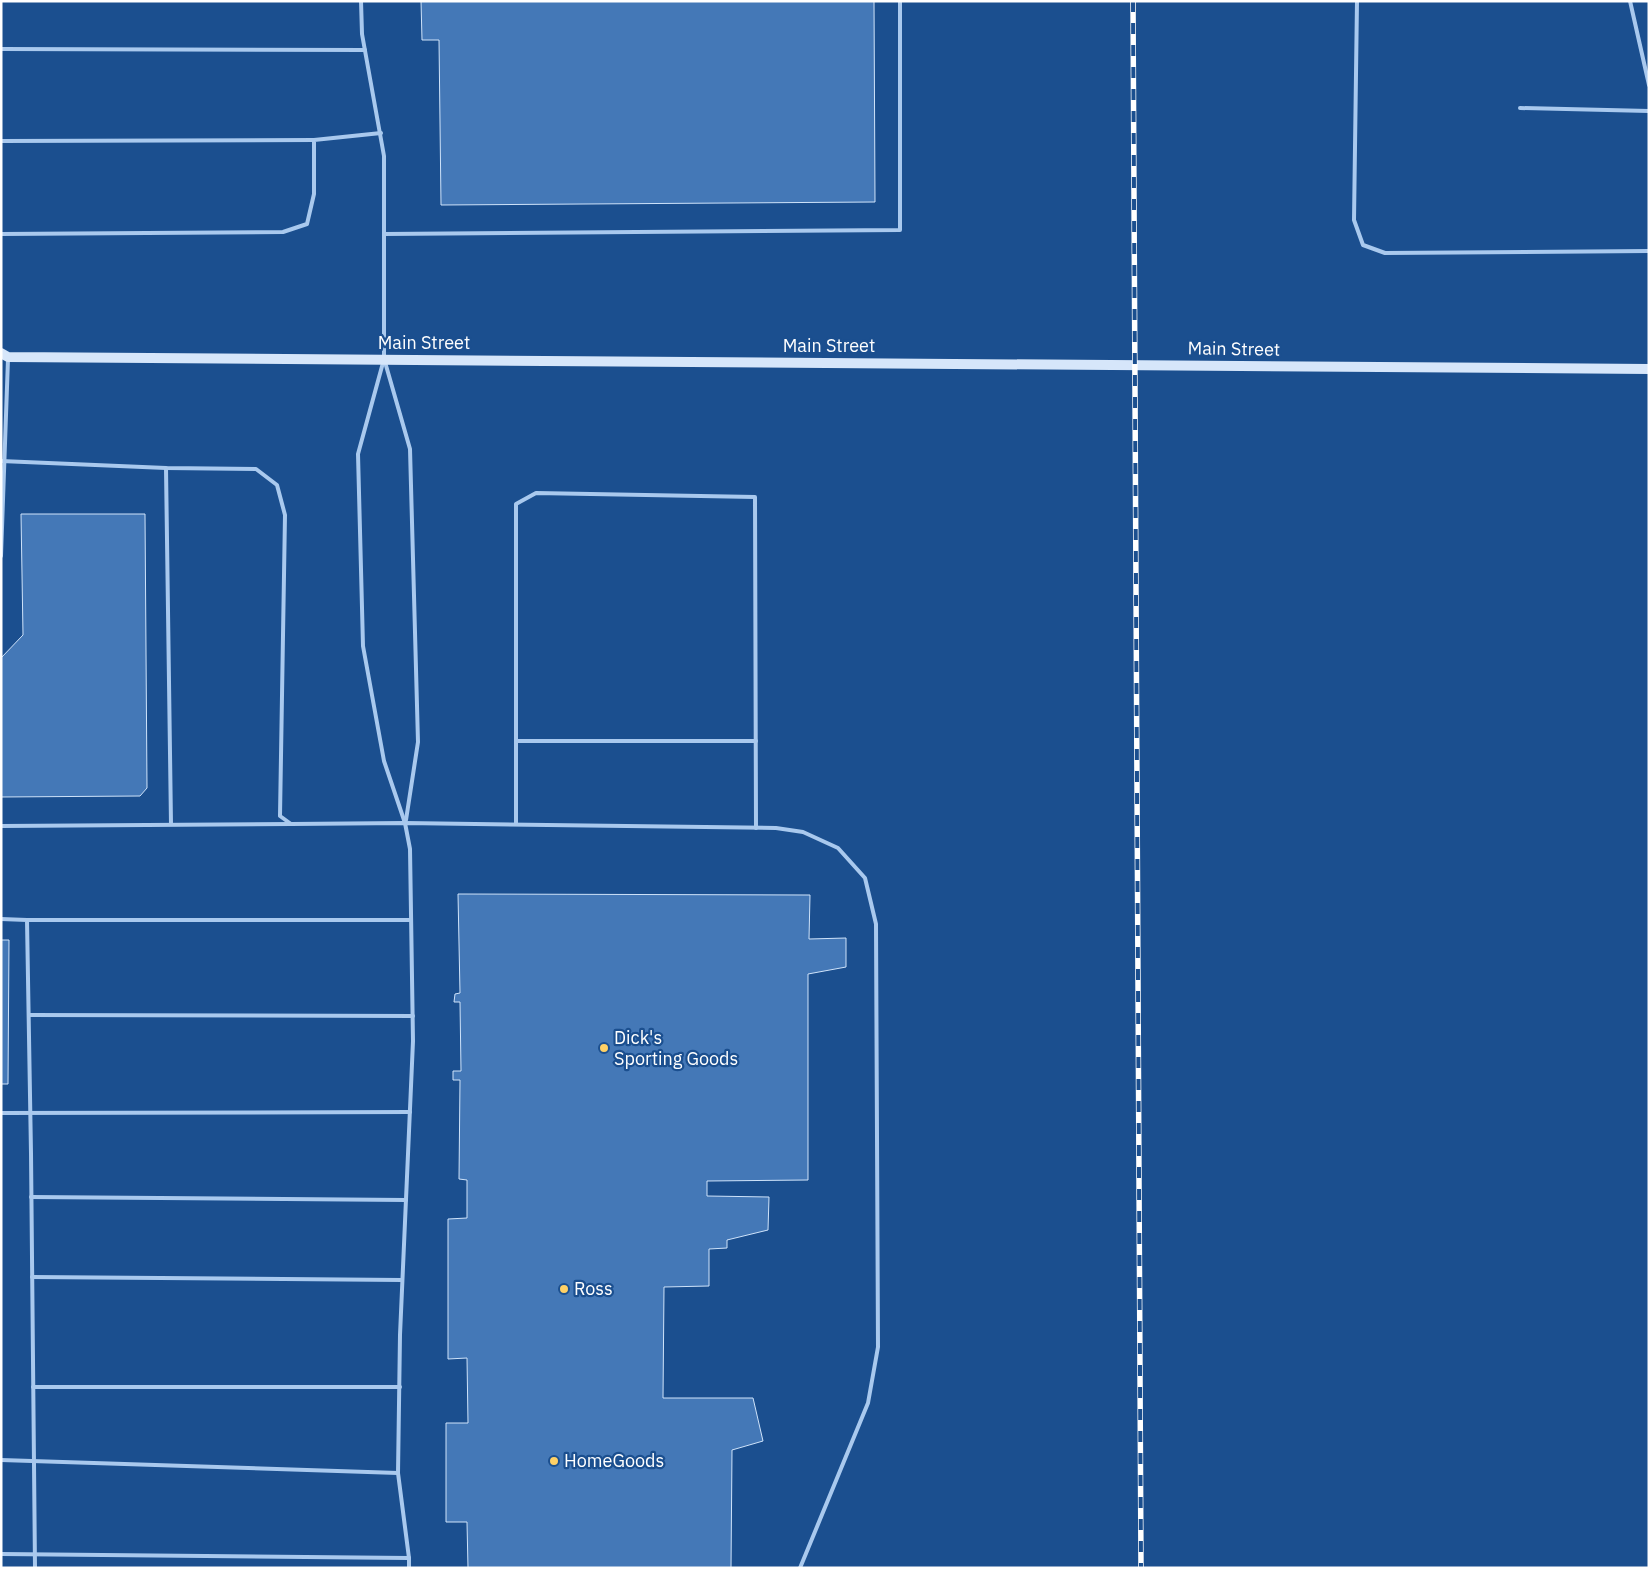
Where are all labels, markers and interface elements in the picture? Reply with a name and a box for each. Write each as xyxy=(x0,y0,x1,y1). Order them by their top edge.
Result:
street label: Main Street xyxy=(378,331,470,354)
street label: Main Street xyxy=(783,334,875,357)
street label: Main Street xyxy=(1188,336,1280,361)
place label: Dick's Sporting Goods xyxy=(614,1026,738,1070)
marker: Dick's Sporting Goods xyxy=(598,1042,610,1054)
place label: Ross xyxy=(574,1277,613,1300)
marker: Ross xyxy=(558,1283,570,1295)
place label: HomeGoods xyxy=(564,1449,664,1472)
marker: HomeGoods xyxy=(548,1455,560,1467)

